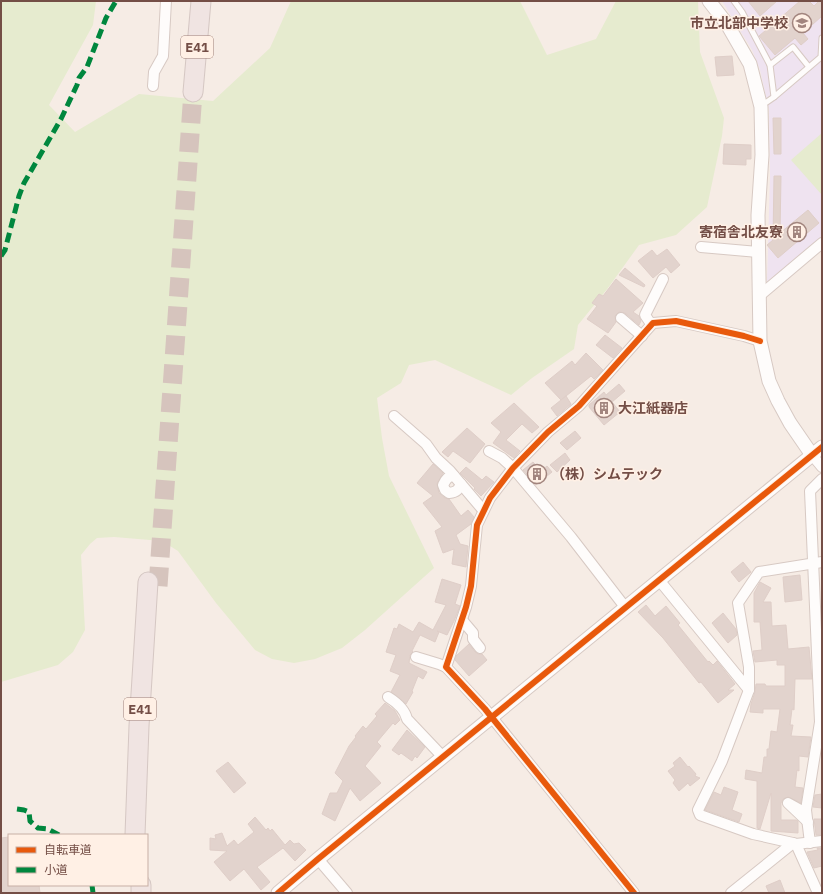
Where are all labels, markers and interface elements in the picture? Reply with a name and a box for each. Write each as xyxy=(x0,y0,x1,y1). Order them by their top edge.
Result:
school or university icon: 市立北部中学校 xyxy=(791,12,813,34)
place label: 市立北部中学校 xyxy=(690,14,788,32)
road number: E41 xyxy=(181,36,213,58)
building icon: 寄宿舎北友寮 xyxy=(786,221,808,243)
place label: 寄宿舎北友寮 xyxy=(699,223,783,241)
building icon: 大江紙器店 xyxy=(593,397,615,419)
place label: 大江紙器店 xyxy=(618,399,688,417)
building icon: （株）シムテック xyxy=(526,463,548,485)
place label: （株）シムテック xyxy=(551,465,663,483)
road number: E41 xyxy=(124,698,156,720)
legend xyxy=(8,834,148,886)
text: 自転車道 xyxy=(44,842,92,857)
text: 小道 xyxy=(44,862,68,877)

